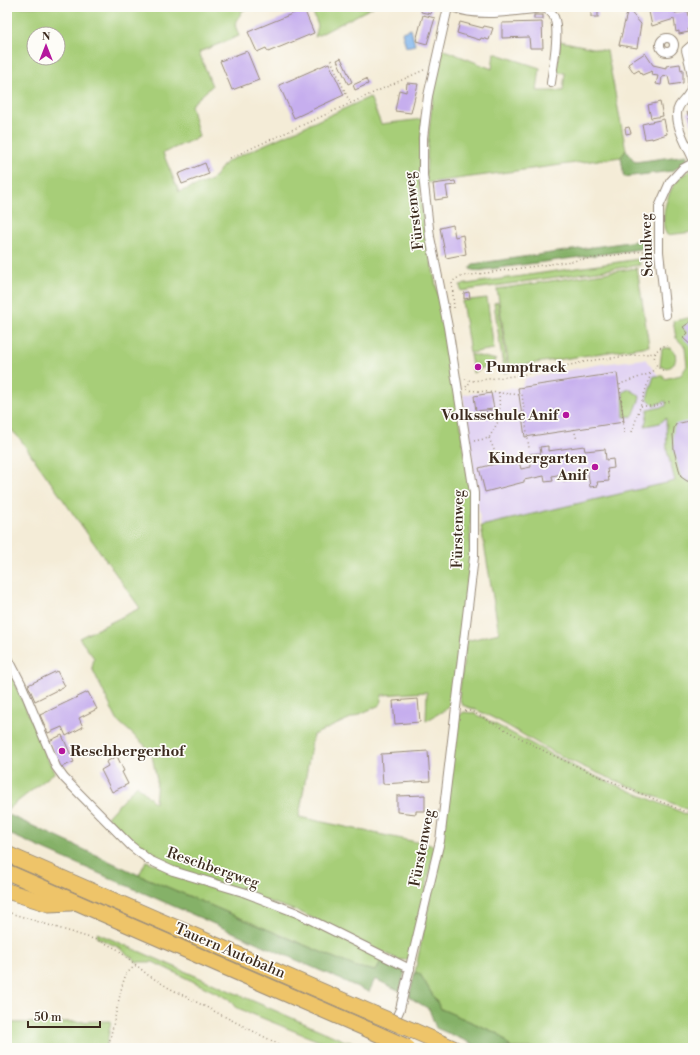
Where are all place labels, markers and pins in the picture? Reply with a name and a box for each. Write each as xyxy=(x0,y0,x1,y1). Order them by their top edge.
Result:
place label: Pumptrack xyxy=(486,358,567,377)
marker: Pumptrack xyxy=(473,362,483,372)
place label: Volksschule Anif xyxy=(440,406,560,425)
marker: Volksschule Anif xyxy=(561,410,571,420)
place label: Kindergarten Anif xyxy=(489,449,589,485)
marker: Kindergarten Anif xyxy=(590,462,600,472)
place label: Reschbergerhof xyxy=(70,742,186,761)
marker: Reschbergerhof xyxy=(57,746,67,756)

